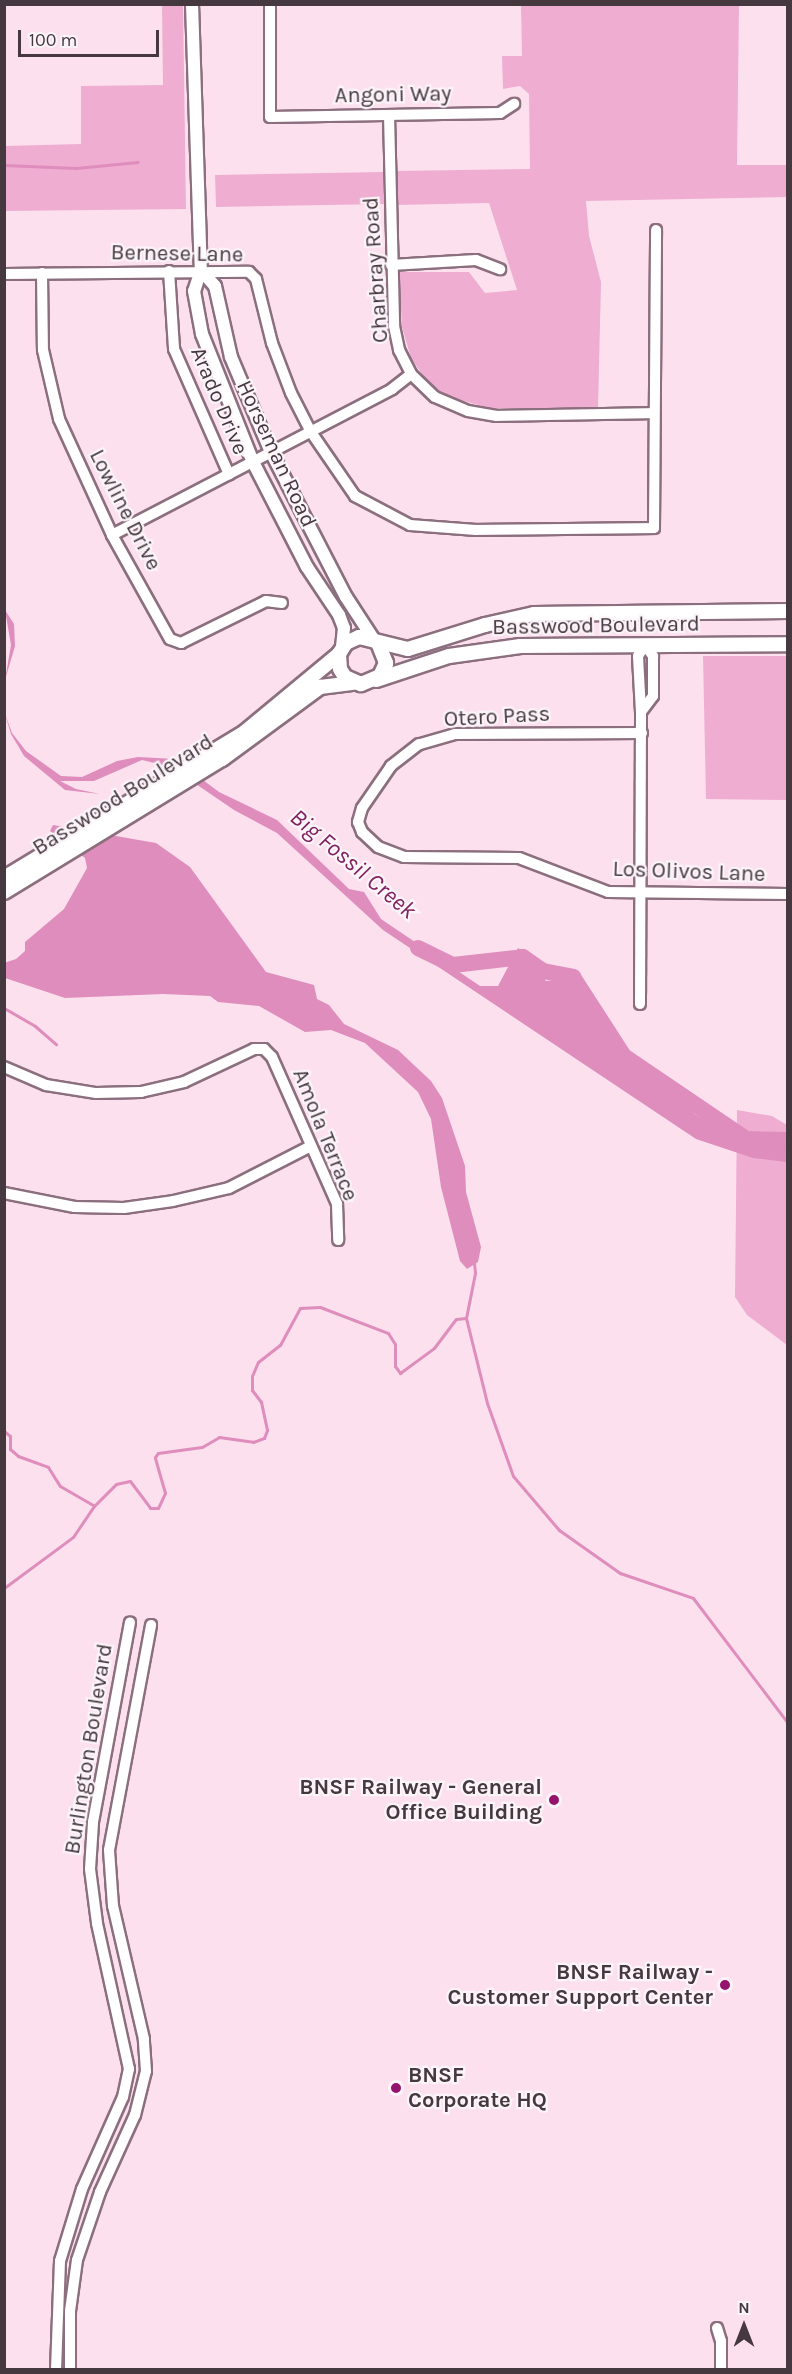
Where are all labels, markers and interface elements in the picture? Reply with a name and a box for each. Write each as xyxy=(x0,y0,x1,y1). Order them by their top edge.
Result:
scale bar xyxy=(21,18,162,56)
text: 100 m xyxy=(29,29,77,51)
street label: Angoni Way xyxy=(334,81,452,109)
street label: Charbray Road xyxy=(358,196,394,344)
street label: Bernese Lane xyxy=(111,240,243,268)
street label: Arado Drive xyxy=(185,343,253,459)
street label: Horseman Road xyxy=(230,376,322,532)
street label: Lowline Drive xyxy=(83,445,167,575)
street label: Basswood Boulevard xyxy=(492,611,700,641)
street label: Otero Pass xyxy=(443,701,551,733)
street label: Basswood Boulevard xyxy=(28,729,218,861)
water label: Big Fossil Creek xyxy=(284,803,422,925)
street label: Los Olivos Lane xyxy=(612,856,766,888)
street label: Amola Terrace xyxy=(287,1065,363,1205)
street label: Burlington Boulevard xyxy=(59,1642,119,1856)
place label: BNSF Railway - General Office Building xyxy=(299,1774,542,1826)
marker: BNSF Railway - General Office Building xyxy=(547,1793,561,1807)
place label: BNSF Railway - Customer Support Center xyxy=(448,1959,713,2011)
marker: BNSF Railway - Customer Support Center xyxy=(718,1978,732,1992)
place label: BNSF Corporate HQ xyxy=(408,2062,547,2114)
marker: BNSF Corporate HQ xyxy=(389,2081,403,2095)
north arrow xyxy=(714,2296,774,2356)
text: N xyxy=(738,2298,750,2317)

